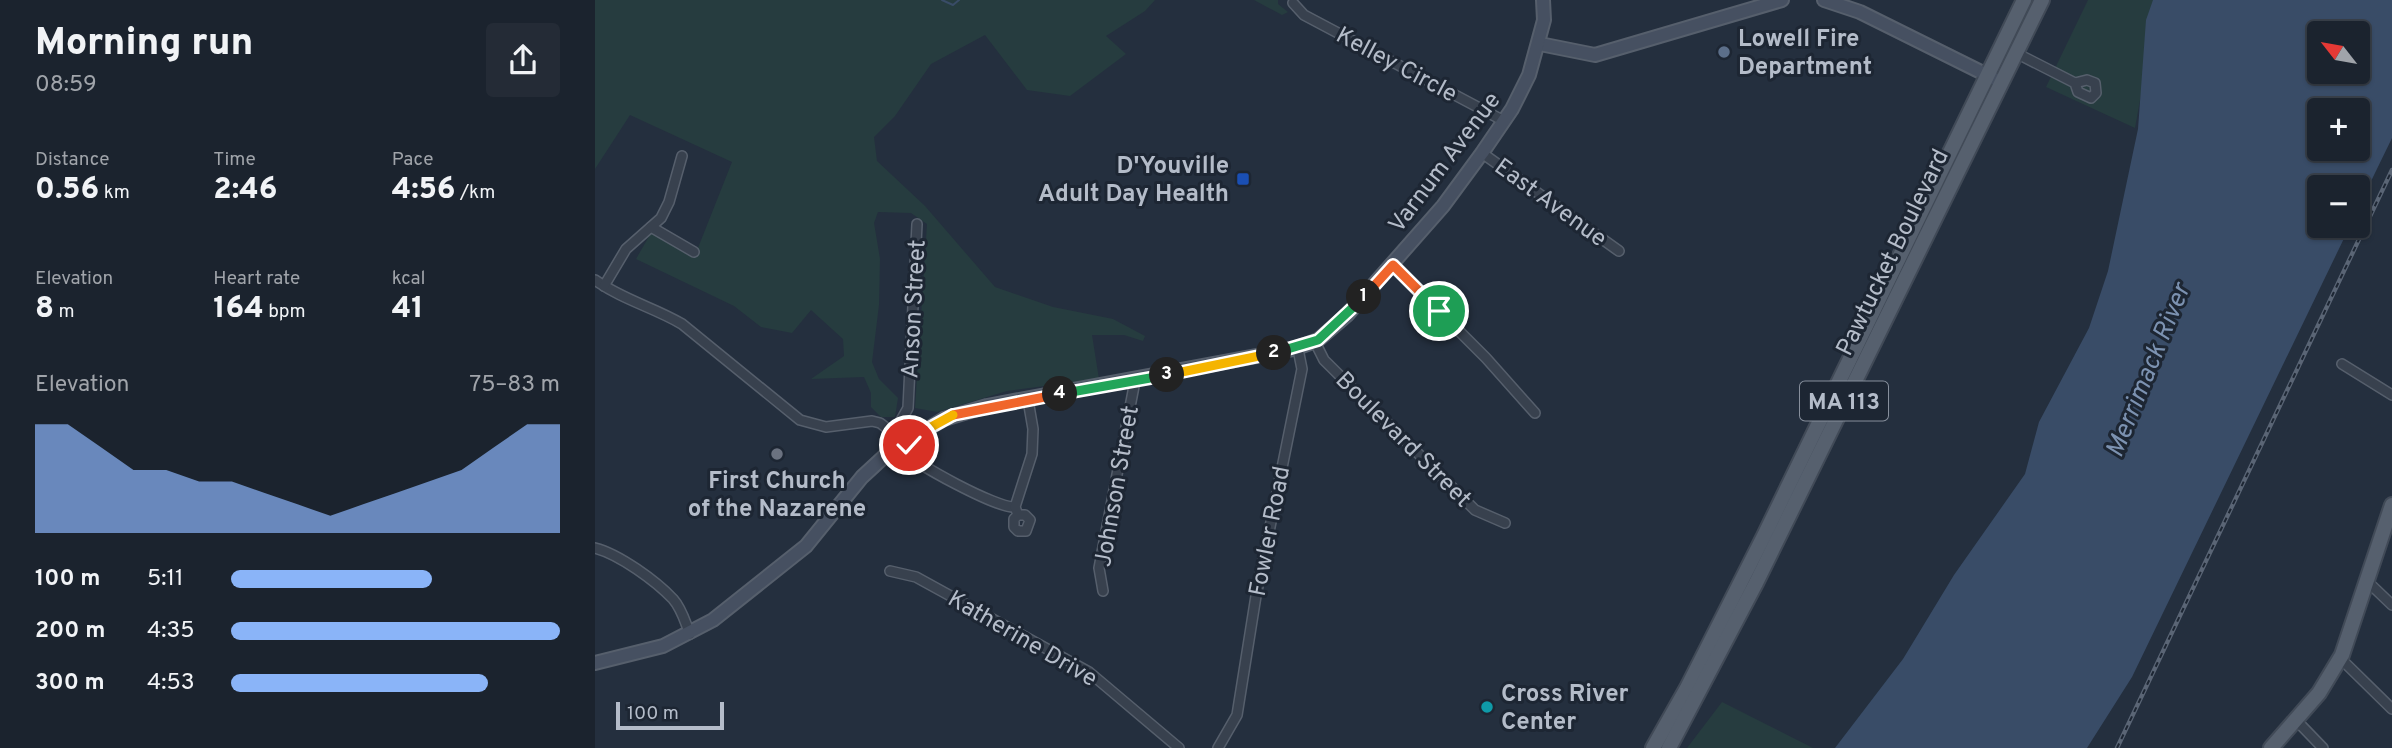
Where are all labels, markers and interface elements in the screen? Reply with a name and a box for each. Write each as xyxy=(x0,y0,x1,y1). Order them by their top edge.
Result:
text: Morning run xyxy=(35,20,253,69)
street label: Kelley Circle xyxy=(1330,21,1462,110)
north arrow xyxy=(2307,21,2369,84)
map controls xyxy=(2307,21,2370,238)
button: share xyxy=(486,23,560,97)
place label: Lowell Fire Department xyxy=(1738,25,1872,83)
marker: Lowell Fire Department xyxy=(1716,44,1732,60)
text: 08:59 xyxy=(35,71,97,100)
street label: Varnum Avenue xyxy=(1383,87,1508,240)
button: + xyxy=(2307,98,2370,161)
street label: Pawtucket Boulevard xyxy=(1831,145,1957,361)
text: Distance xyxy=(35,148,110,172)
text: Time xyxy=(213,148,256,172)
text: Pace xyxy=(392,148,433,172)
place label: D'Youville Adult Day Health xyxy=(1038,152,1229,210)
street label: East Avenue xyxy=(1488,153,1612,255)
marker: D'Youville Adult Day Health xyxy=(1235,171,1251,187)
text: 0.56 xyxy=(35,172,99,209)
text: 2:46 xyxy=(213,172,277,209)
text: 4:56 xyxy=(392,172,455,209)
button: − xyxy=(2307,175,2370,238)
text: km xyxy=(99,181,130,205)
text: /km xyxy=(455,181,495,205)
street label: Anson Street xyxy=(896,239,934,379)
text: Elevation xyxy=(35,267,113,291)
text: Heart rate xyxy=(213,267,300,291)
text: kcal xyxy=(392,267,425,291)
water label: Merrimack River xyxy=(2099,277,2200,463)
pin: 1 xyxy=(1347,280,1381,314)
pin xyxy=(1409,281,1469,341)
text: 1 xyxy=(1360,284,1367,308)
text: 8 xyxy=(35,291,54,328)
text: 164 xyxy=(213,291,264,328)
text: 41 xyxy=(392,291,423,328)
icon: arrive xyxy=(1420,292,1458,330)
text: m xyxy=(54,300,75,324)
text: bpm xyxy=(264,300,305,324)
pin: 2 xyxy=(1257,336,1291,370)
text: 2 xyxy=(1268,340,1279,364)
pin: 3 xyxy=(1149,358,1185,392)
text: 3 xyxy=(1161,362,1172,386)
street label: Boulevard Street xyxy=(1328,366,1477,515)
text: Elevation xyxy=(35,371,130,400)
text: 75–83 m xyxy=(469,371,560,400)
pin: 4 xyxy=(1043,376,1077,412)
text: 4 xyxy=(1053,381,1066,405)
road number: MA 113 xyxy=(1800,382,1888,420)
street label: Johnson Street xyxy=(1089,403,1147,569)
pin xyxy=(879,415,939,475)
icon: check xyxy=(890,426,928,464)
marker: First Church of the Nazarene xyxy=(769,446,785,462)
street label: Fowler Road xyxy=(1244,464,1298,599)
place label: First Church of the Nazarene xyxy=(688,467,866,525)
text: 100 m xyxy=(35,565,100,594)
text: 5:11 xyxy=(147,565,184,594)
street label: Katherine Drive xyxy=(942,585,1102,695)
text: 200 m xyxy=(35,617,105,646)
text: 4:35 xyxy=(147,617,195,646)
text: 300 m xyxy=(35,669,105,698)
text: 4:53 xyxy=(147,669,195,698)
place label: Cross River Center xyxy=(1501,680,1629,738)
scale bar xyxy=(616,699,725,731)
marker: Cross River Center xyxy=(1479,699,1495,715)
text: 100 m xyxy=(627,702,679,726)

